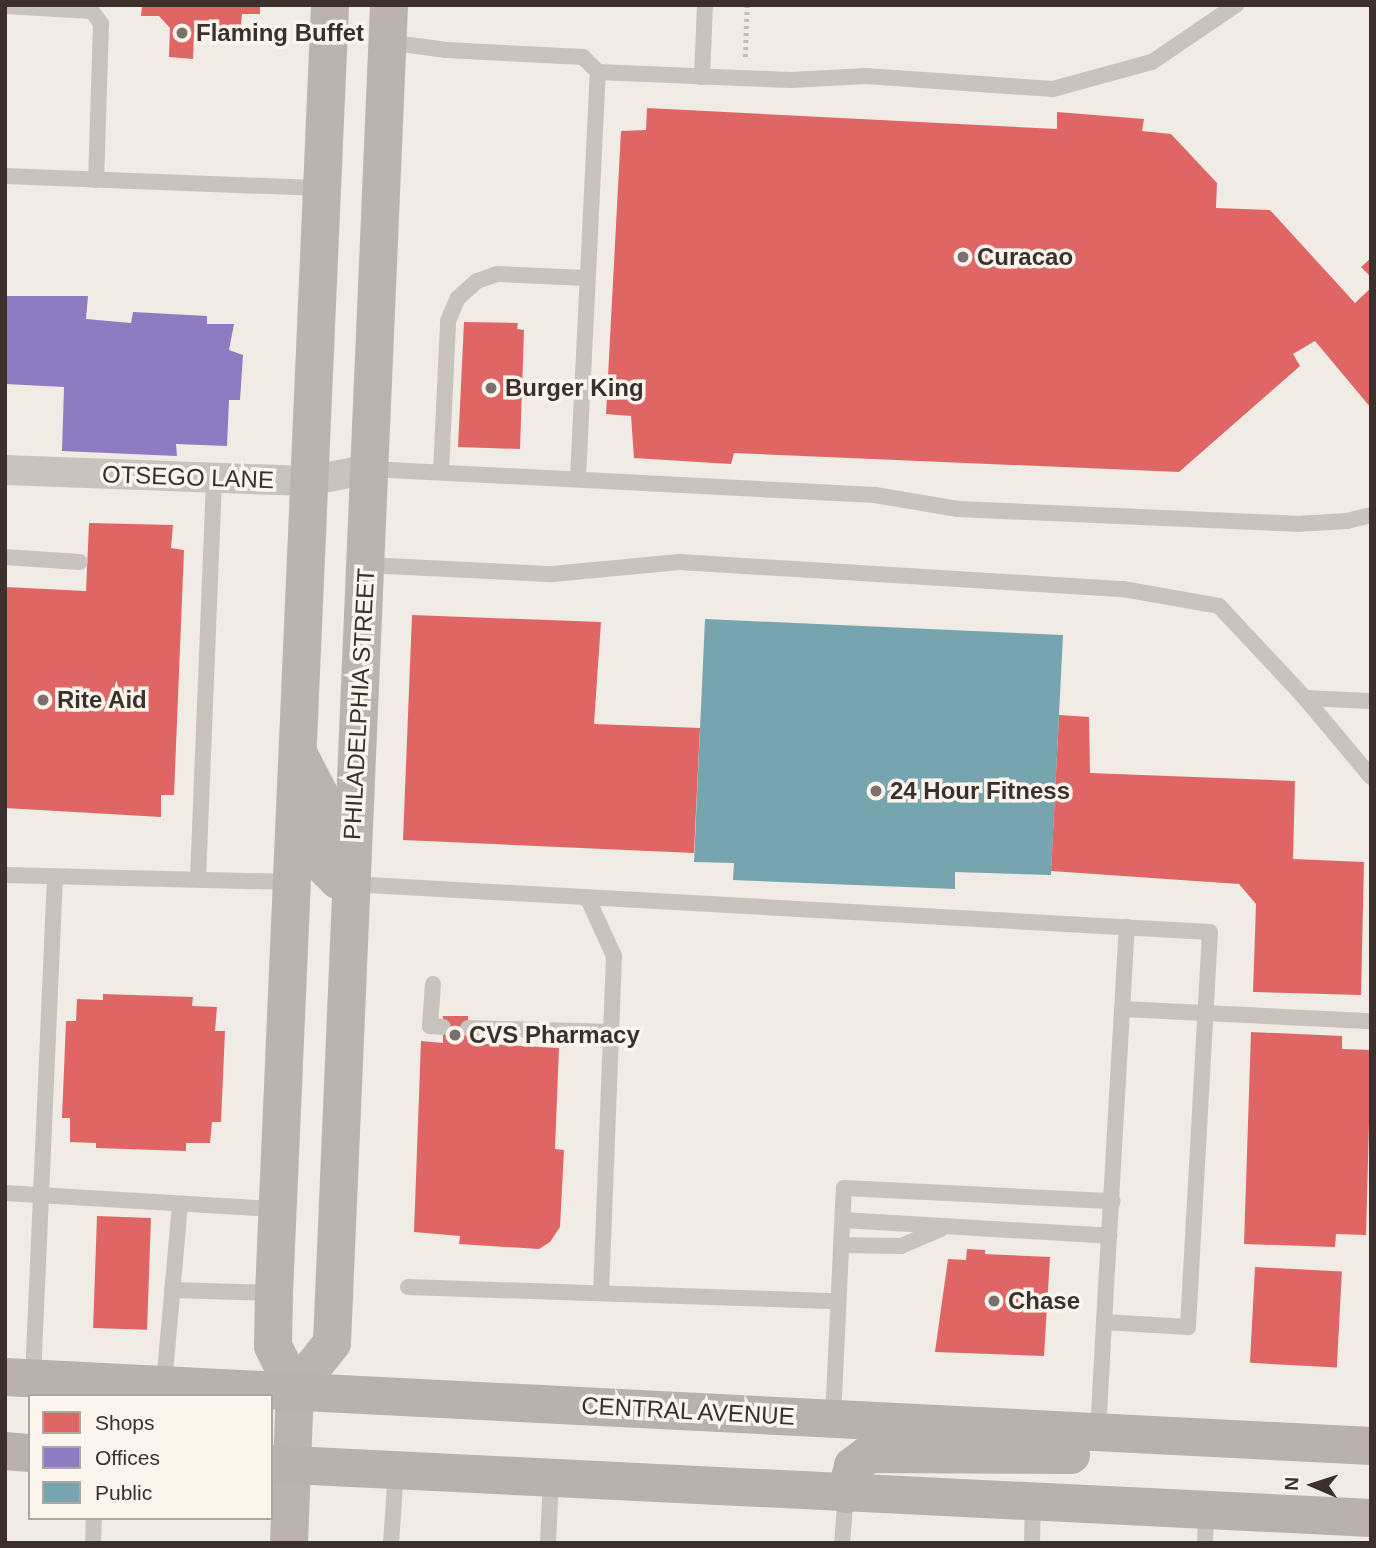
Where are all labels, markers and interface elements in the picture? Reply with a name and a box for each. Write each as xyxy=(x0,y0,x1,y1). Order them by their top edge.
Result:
place label: Flaming Buffet xyxy=(196,19,364,47)
marker: Flaming Buffet xyxy=(174,25,190,41)
place label: Curacao xyxy=(977,243,1073,271)
marker: Curacao xyxy=(955,249,971,265)
place label: Burger King xyxy=(505,374,644,402)
marker: Burger King xyxy=(483,380,499,396)
street label: OTSEGO LANE xyxy=(102,460,274,494)
street label: PHILADELPHIA STREET xyxy=(337,567,381,841)
place label: Rite Aid xyxy=(57,686,148,714)
marker: Rite Aid xyxy=(35,692,51,708)
place label: 24 Hour Fitness xyxy=(890,777,1070,805)
marker: 24 Hour Fitness xyxy=(868,783,884,799)
place label: CVS Pharmacy xyxy=(469,1021,640,1049)
marker: CVS Pharmacy xyxy=(447,1027,463,1043)
place label: Chase xyxy=(1008,1287,1080,1315)
marker: Chase xyxy=(986,1293,1002,1309)
street label: CENTRAL AVENUE xyxy=(580,1391,796,1431)
legend xyxy=(28,1394,273,1520)
text: Shops xyxy=(95,1411,155,1434)
text: Offices xyxy=(95,1446,160,1469)
north arrow xyxy=(1278,1450,1348,1520)
text: N xyxy=(1281,1476,1302,1491)
text: Public xyxy=(95,1481,152,1504)

